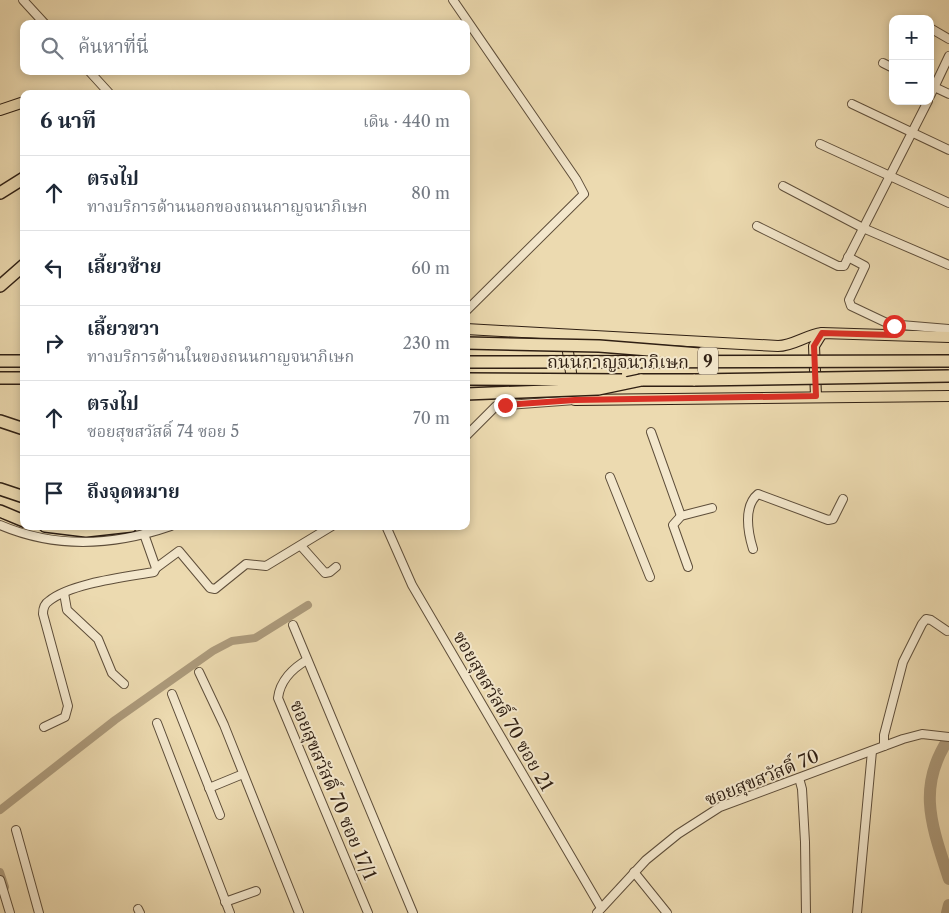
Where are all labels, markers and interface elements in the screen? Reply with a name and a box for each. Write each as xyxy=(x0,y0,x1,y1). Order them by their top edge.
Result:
map controls xyxy=(889,15,934,105)
button: + xyxy=(889,15,934,60)
search box xyxy=(20,20,470,75)
icon: search xyxy=(38,34,66,62)
text: ค้นหาที่นี่ xyxy=(78,35,149,58)
button: − xyxy=(889,60,934,105)
text: 6 นาที xyxy=(40,108,96,133)
text: เดิน · 440 m xyxy=(363,111,450,131)
text: ตรงไป xyxy=(87,167,139,190)
icon: ahead xyxy=(40,179,68,207)
text: 80 m xyxy=(411,183,450,203)
text: ทางบริการด้านนอกของถนนกาญจนาภิเษก xyxy=(87,196,368,216)
icon: left xyxy=(40,254,68,282)
text: เลี้ยวซ้าย xyxy=(87,255,161,278)
text: 60 m xyxy=(411,258,450,278)
route start xyxy=(883,315,906,338)
text: เลี้ยวขวา xyxy=(87,317,159,340)
icon: right xyxy=(40,329,68,357)
text: 230 m xyxy=(403,333,450,353)
text: ทางบริการด้านในของถนนกาญจนาภิเษก xyxy=(87,346,354,366)
road number: 9 xyxy=(698,348,718,374)
street label: ถนนกาญจนาภิเษก xyxy=(547,351,689,373)
text: ตรงไป xyxy=(87,392,139,415)
route end xyxy=(494,394,517,417)
icon: ahead xyxy=(40,404,68,432)
text: 70 m xyxy=(413,408,450,428)
text: ซอยสุขสวัสดิ์ 74 ซอย 5 xyxy=(87,421,239,441)
icon: arrive xyxy=(40,479,68,507)
text: ถึงจุดหมาย xyxy=(87,480,180,503)
street label: ซอยสุขสวัสดิ์ 70 ซอย 21 xyxy=(447,626,560,796)
street label: ซอยสุขสวัสดิ์ 70 ซอย 17/1 xyxy=(284,696,383,884)
street label: ซอยสุขสวัสดิ์ 70 xyxy=(701,743,823,812)

